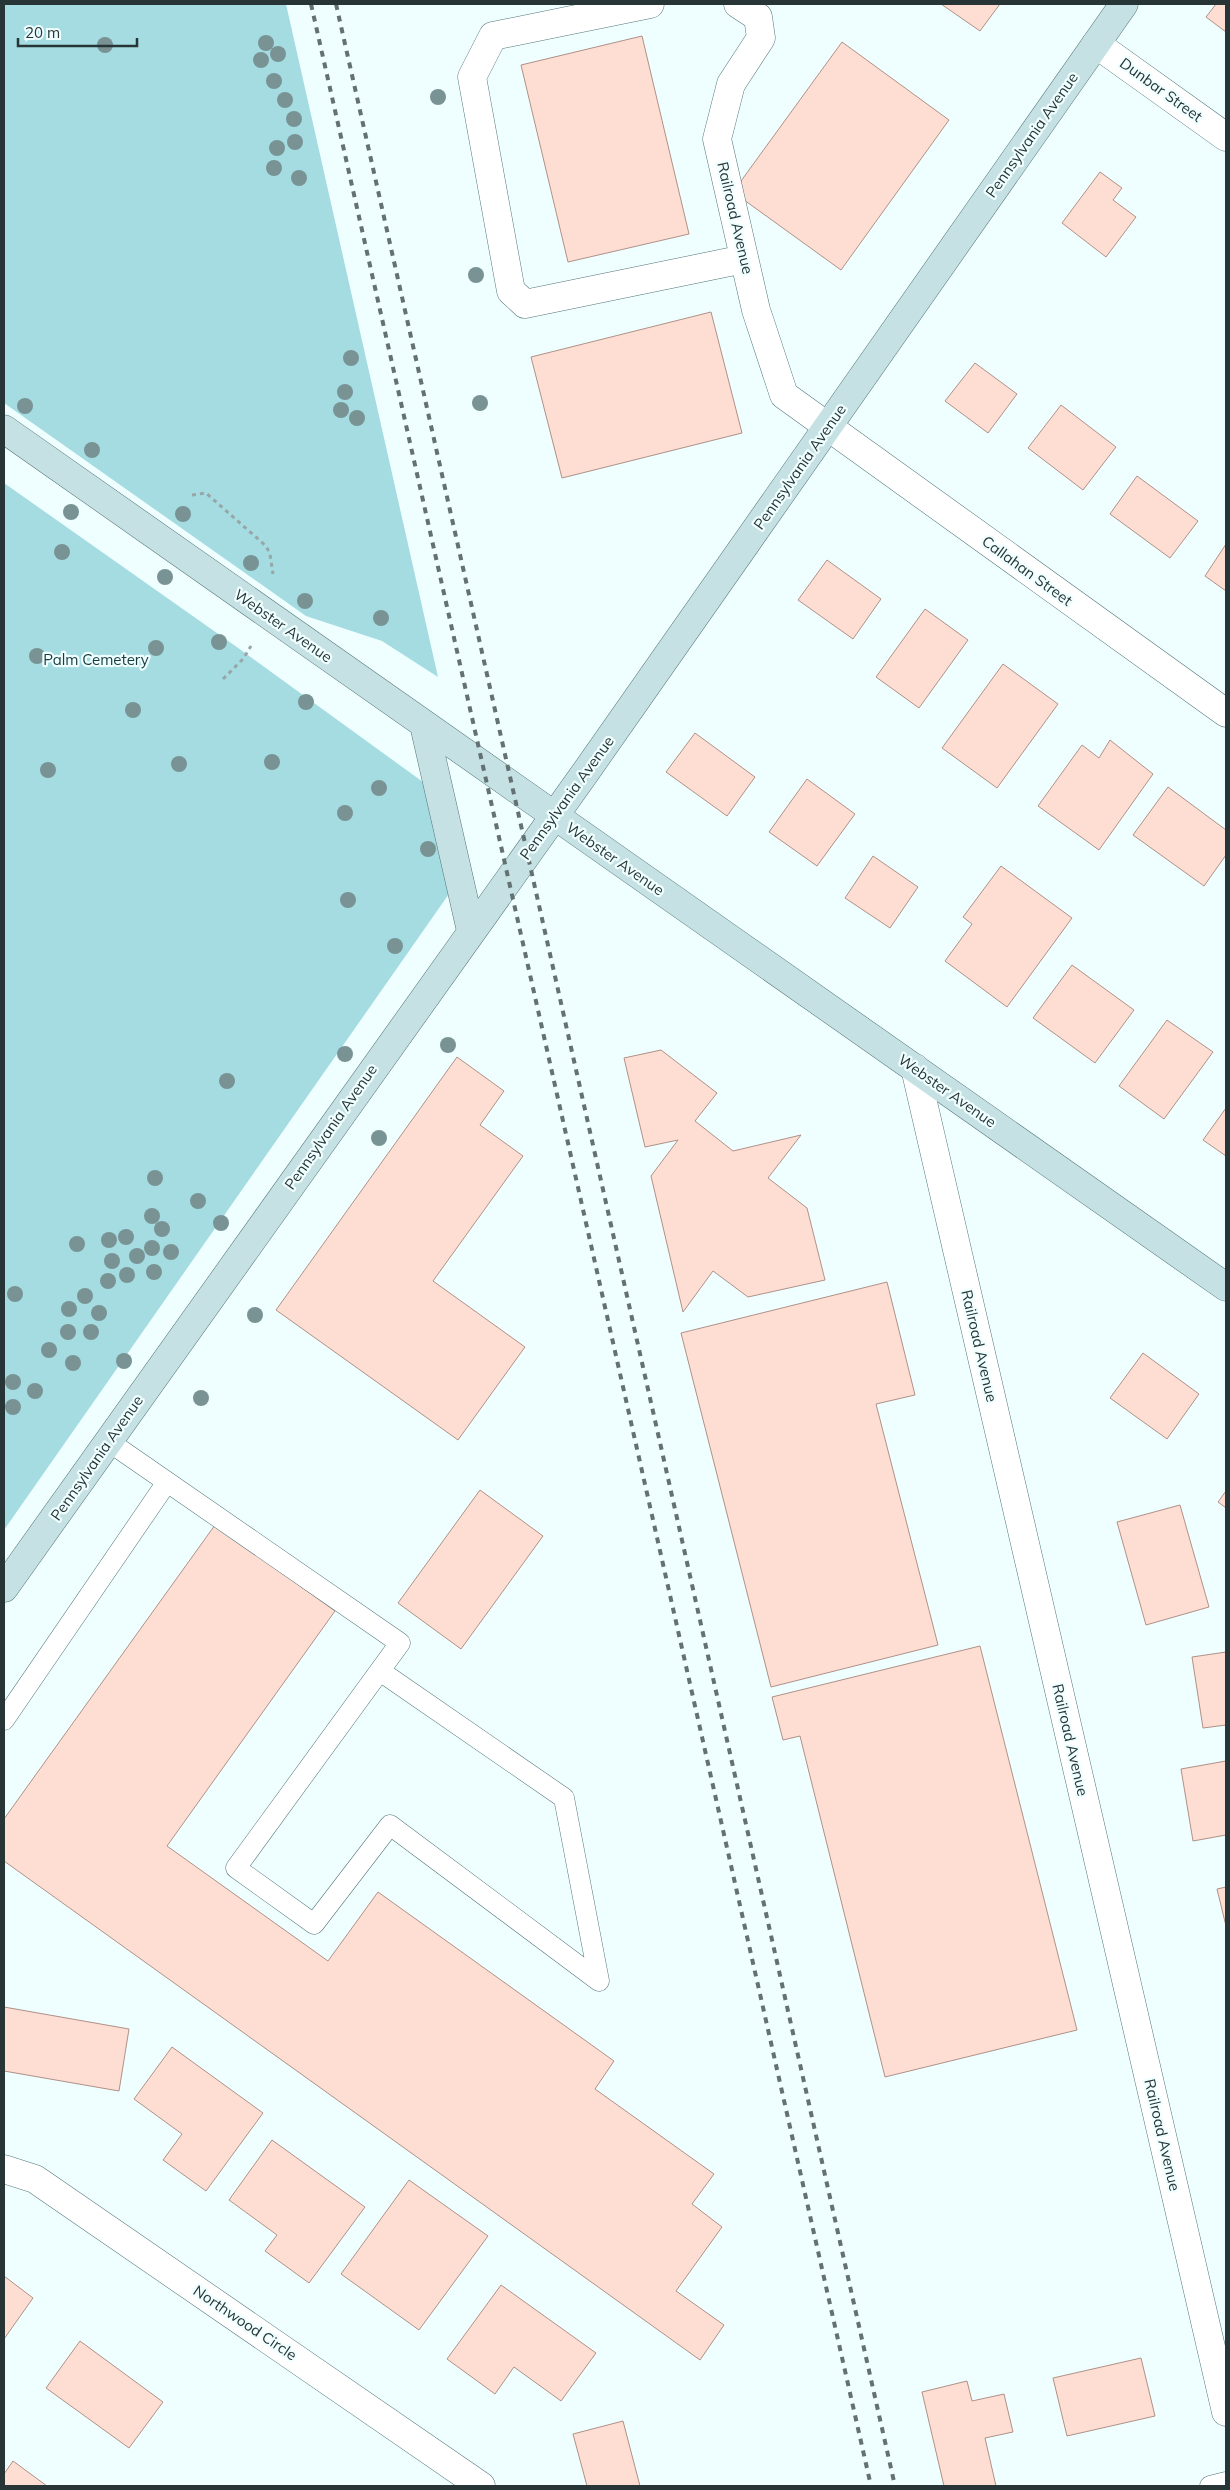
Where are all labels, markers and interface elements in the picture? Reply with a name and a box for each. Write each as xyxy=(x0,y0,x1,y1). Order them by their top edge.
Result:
scale bar xyxy=(18,15,136,47)
text: 20 m xyxy=(25,23,60,42)
street label: Dunbar Street xyxy=(1116,53,1206,126)
street label: Pennsylvania Avenue xyxy=(981,69,1082,201)
street label: Railroad Avenue xyxy=(713,160,758,276)
street label: Pennsylvania Avenue xyxy=(749,401,850,533)
street label: Callahan Street xyxy=(978,531,1076,610)
street label: Webster Avenue xyxy=(231,585,336,666)
park label: Palm Cemetery xyxy=(43,650,149,669)
street label: Pennsylvania Avenue xyxy=(515,732,618,863)
street label: Webster Avenue xyxy=(563,818,668,899)
street label: Webster Avenue xyxy=(895,1050,1000,1131)
street label: Pennsylvania Avenue xyxy=(280,1061,381,1193)
street label: Railroad Avenue xyxy=(957,1288,1002,1404)
street label: Pennsylvania Avenue xyxy=(46,1392,147,1524)
street label: Railroad Avenue xyxy=(1048,1682,1093,1798)
street label: Railroad Avenue xyxy=(1140,2077,1185,2193)
street label: Northwood Circle xyxy=(190,2281,301,2364)

